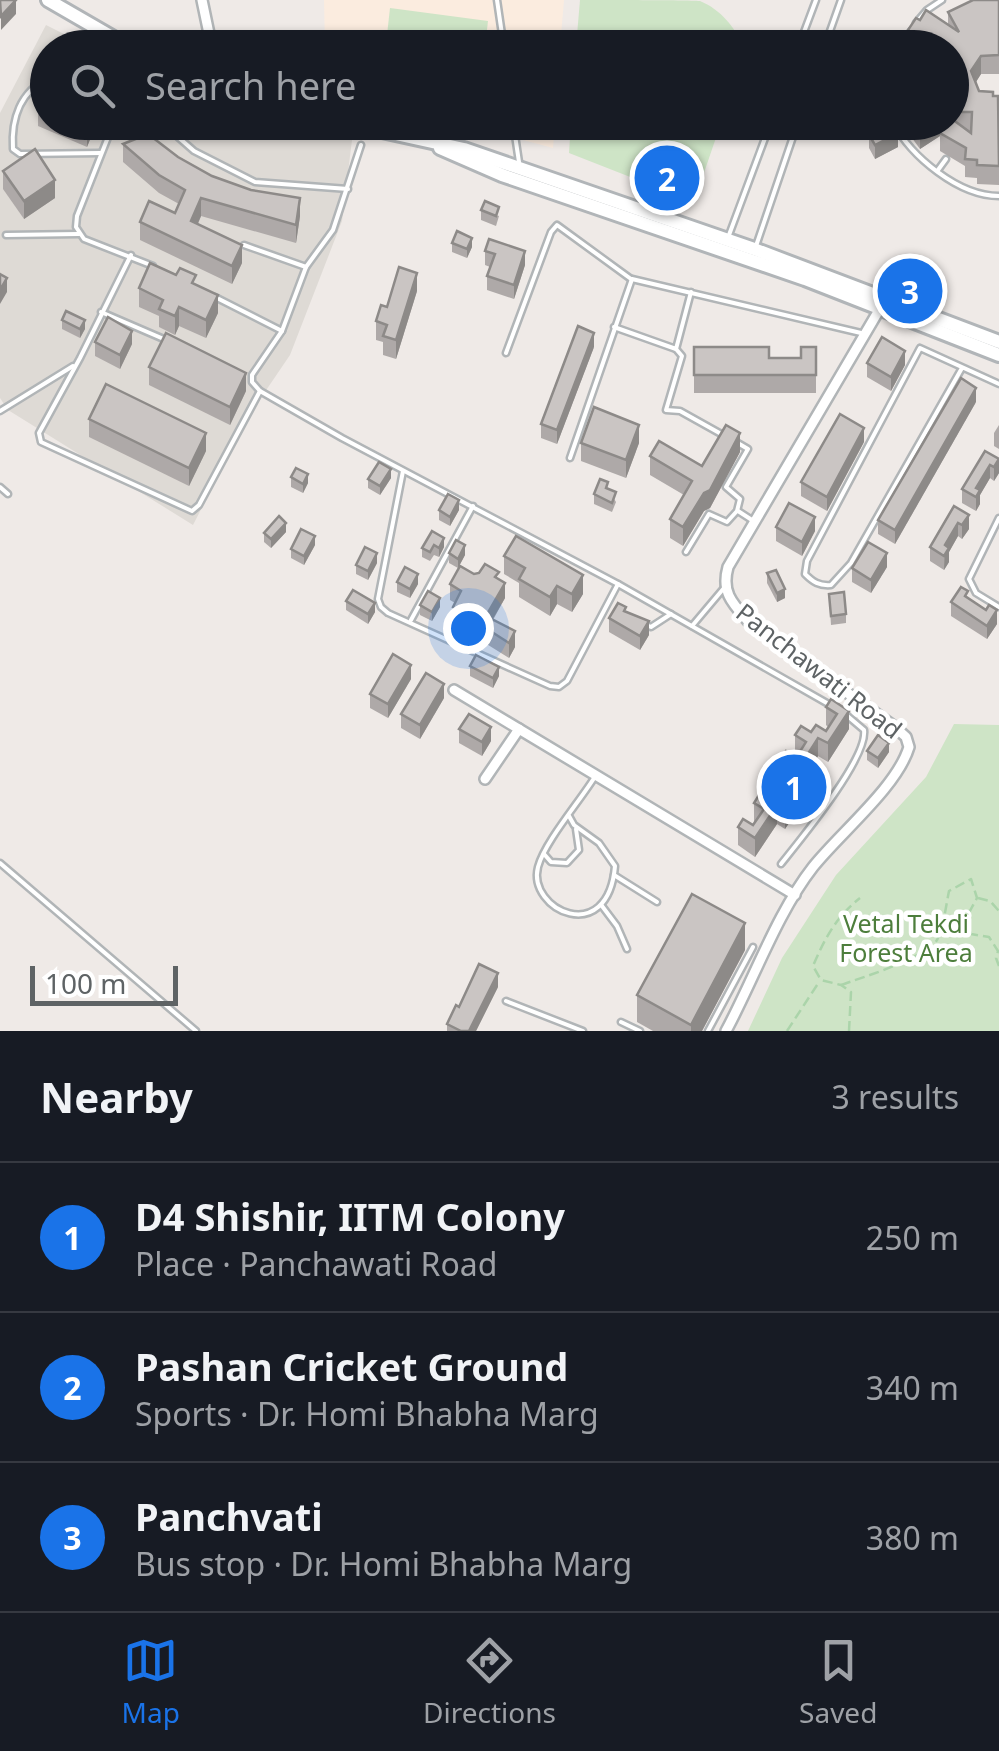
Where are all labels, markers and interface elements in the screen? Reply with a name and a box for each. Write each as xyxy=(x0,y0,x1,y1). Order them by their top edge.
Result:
search box xyxy=(30,30,969,140)
icon: search xyxy=(65,58,120,113)
text: Search here xyxy=(145,59,356,111)
pin: 2 xyxy=(634,140,700,216)
pin: 3 xyxy=(878,254,942,328)
street label: Panchawati Road xyxy=(730,595,910,746)
your location xyxy=(443,603,494,654)
pin: 1 xyxy=(762,750,826,824)
park label: Vetal Tekdi Forest Area xyxy=(839,906,973,969)
scale bar xyxy=(30,961,178,1006)
text: 100 m xyxy=(45,964,127,1002)
text: Nearby xyxy=(40,1068,193,1125)
text: 3 results xyxy=(832,1075,959,1118)
text: D4 Shishir, IITM Colony xyxy=(135,1190,565,1242)
text: 1 xyxy=(63,1216,82,1259)
text: 250 m xyxy=(866,1216,959,1259)
text: Place · Panchawati Road xyxy=(135,1242,498,1285)
text: Pashan Cricket Ground xyxy=(135,1340,568,1392)
text: 2 xyxy=(63,1366,82,1409)
text: 340 m xyxy=(866,1366,959,1409)
text: Sports · Dr. Homi Bhabha Marg xyxy=(135,1392,599,1435)
text: Panchvati xyxy=(135,1490,323,1542)
text: 3 xyxy=(63,1516,82,1559)
text: 380 m xyxy=(866,1516,959,1559)
text: Bus stop · Dr. Homi Bhabha Marg xyxy=(135,1542,632,1585)
tab: Map xyxy=(122,1633,180,1731)
tab: Directions xyxy=(423,1633,556,1731)
tab: Saved xyxy=(799,1633,877,1731)

